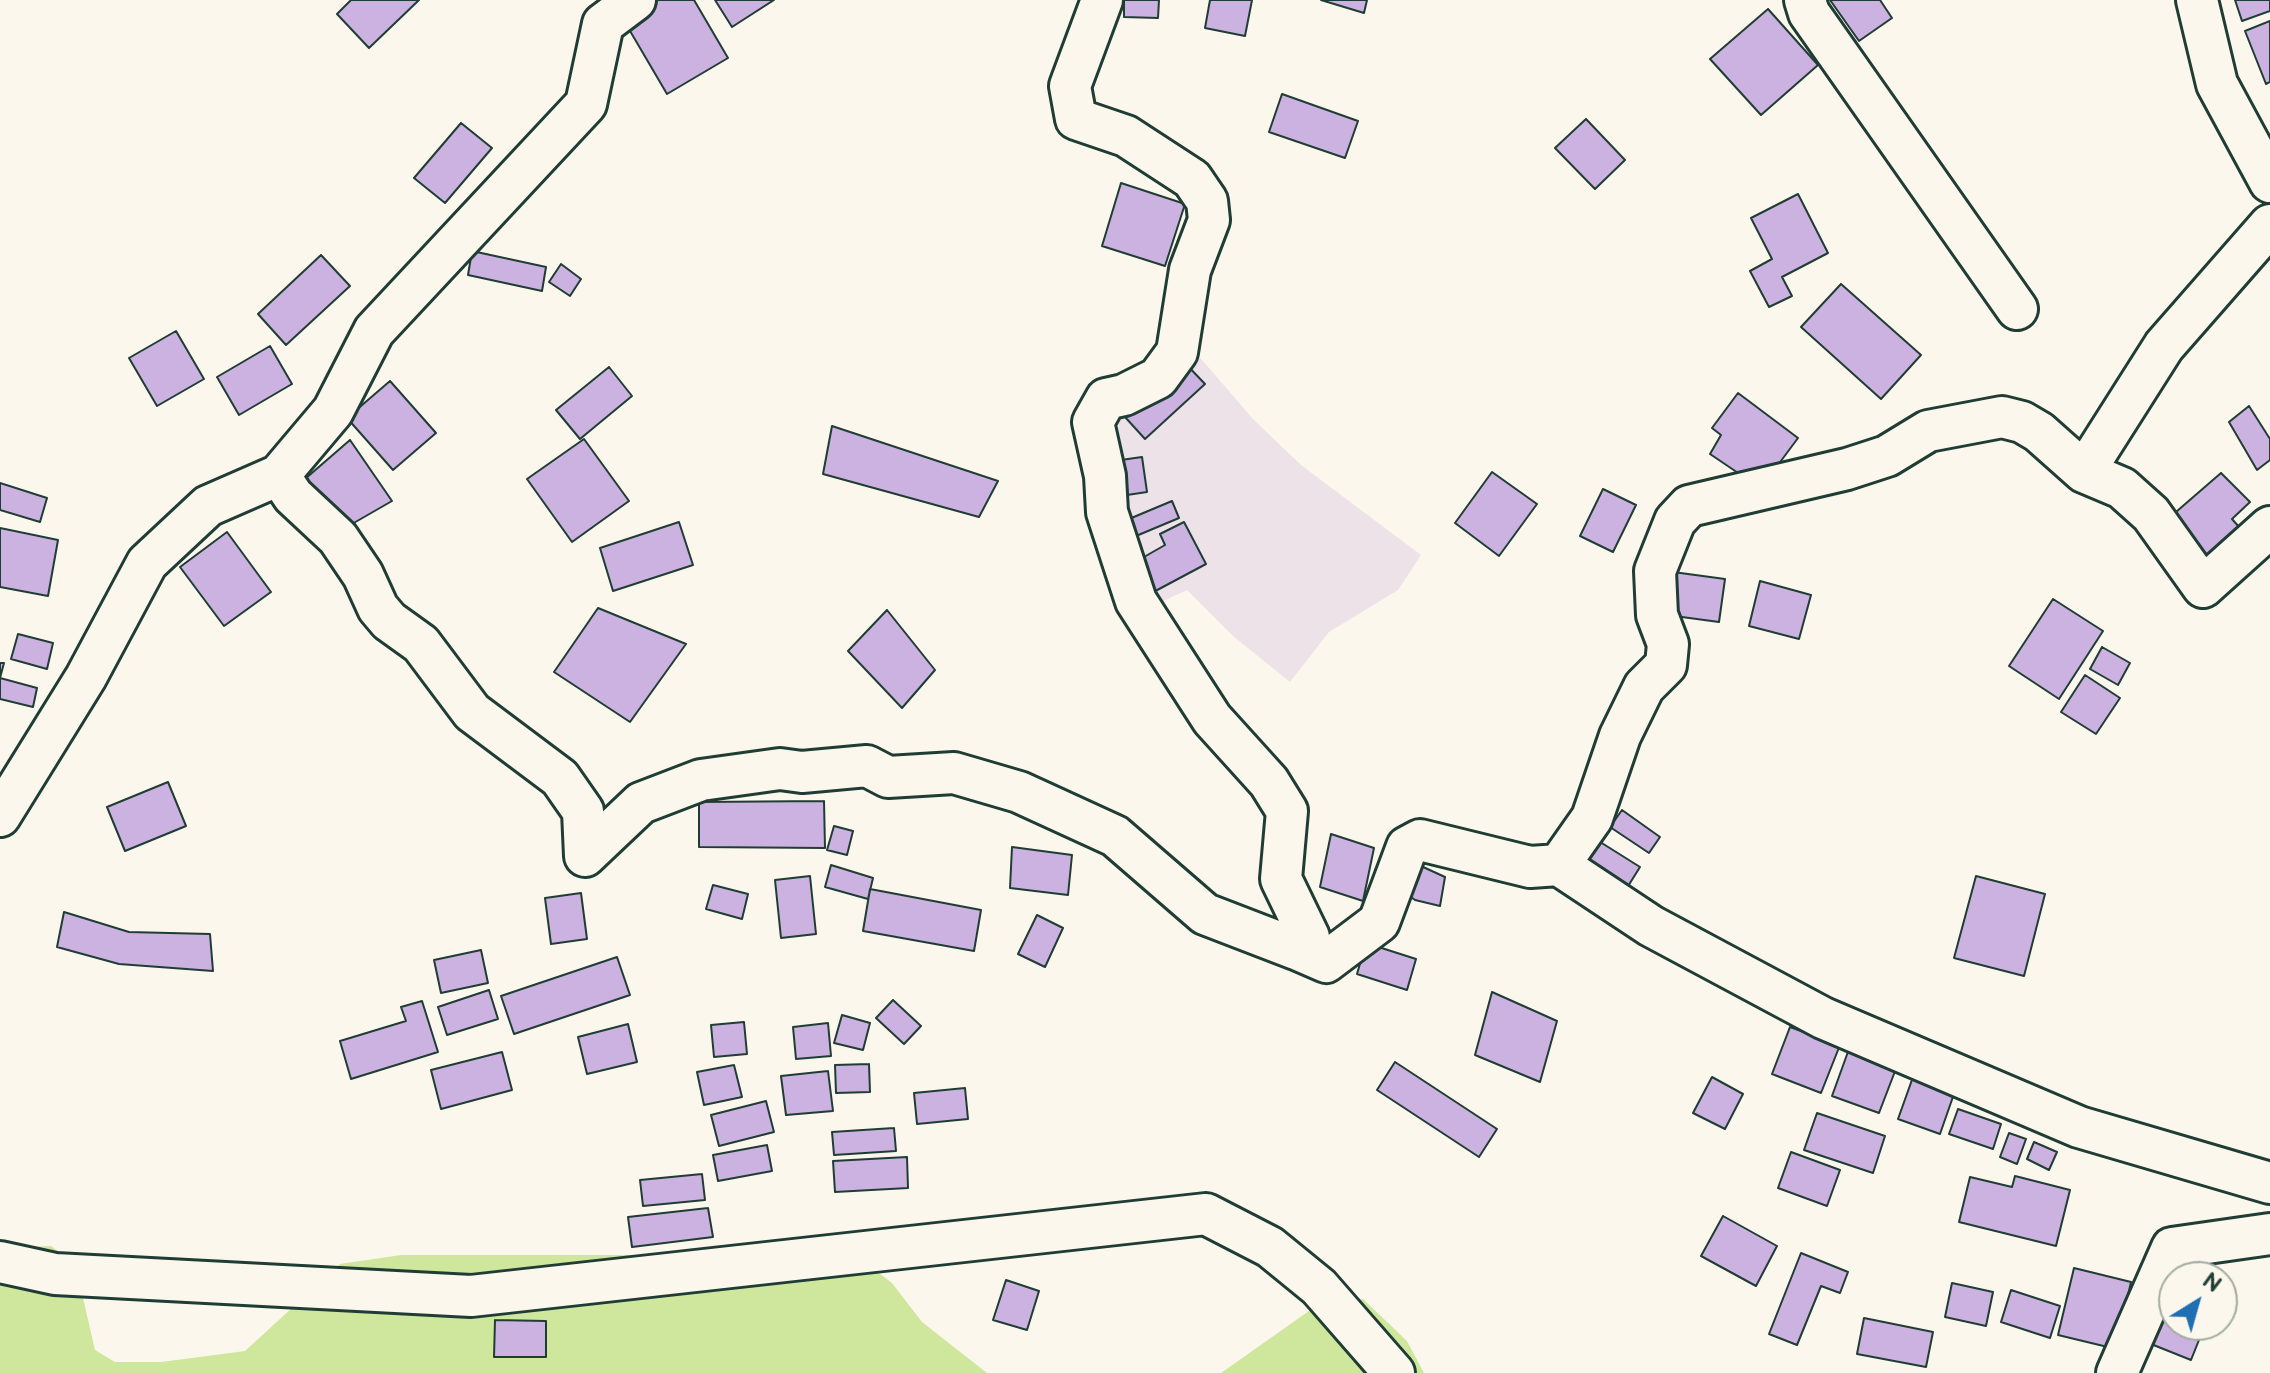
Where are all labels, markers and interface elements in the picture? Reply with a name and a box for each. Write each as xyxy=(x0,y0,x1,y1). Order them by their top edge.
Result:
north arrow xyxy=(2158,1261,2238,1341)
text: N xyxy=(2197,1267,2226,1299)

